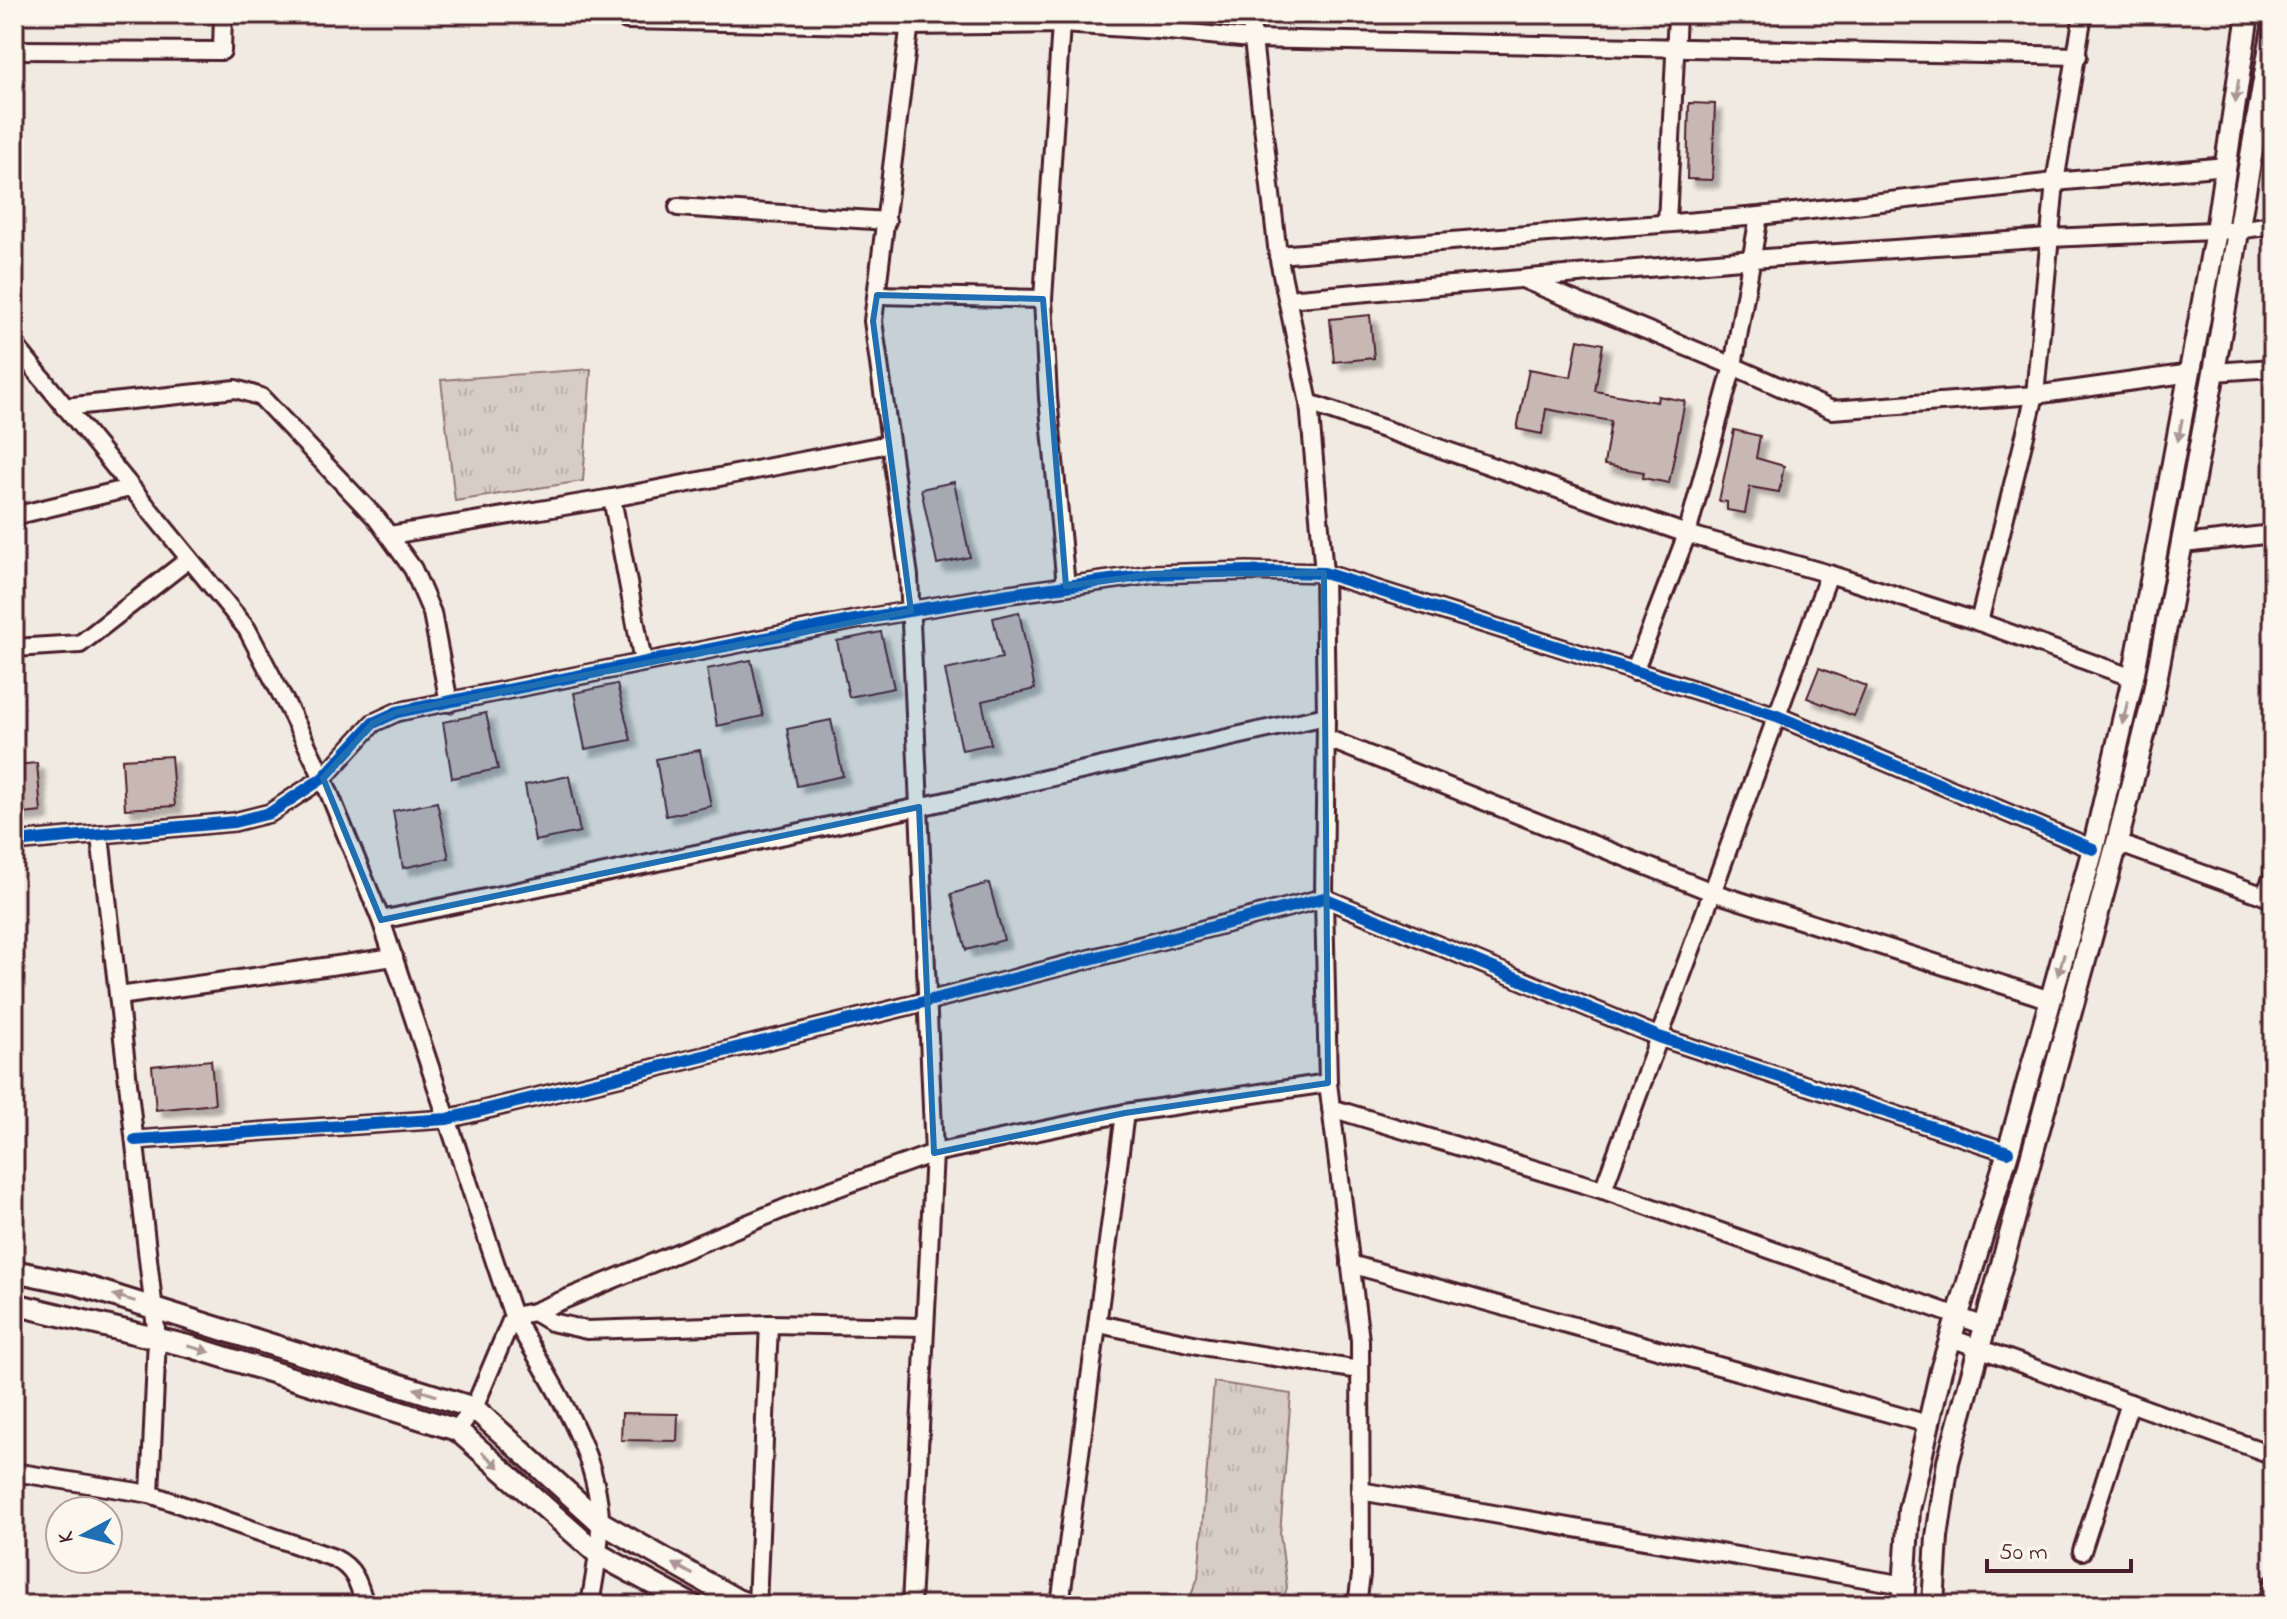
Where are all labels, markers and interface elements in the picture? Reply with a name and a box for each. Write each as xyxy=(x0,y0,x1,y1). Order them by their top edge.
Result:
one-way arrow xyxy=(2230,79,2243,104)
one-way arrow xyxy=(2173,418,2186,443)
one-way arrow xyxy=(2118,701,2131,726)
one-way arrow xyxy=(2054,953,2067,977)
one-way arrow xyxy=(111,1291,135,1304)
one-way arrow xyxy=(187,1343,211,1356)
one-way arrow xyxy=(413,1385,437,1398)
one-way arrow xyxy=(480,1451,500,1468)
north arrow xyxy=(44,1495,124,1575)
scale bar xyxy=(1987,1523,2131,1573)
text: K xyxy=(50,1529,84,1544)
text: 50 m xyxy=(1999,1536,2048,1571)
one-way arrow xyxy=(671,1562,694,1576)

